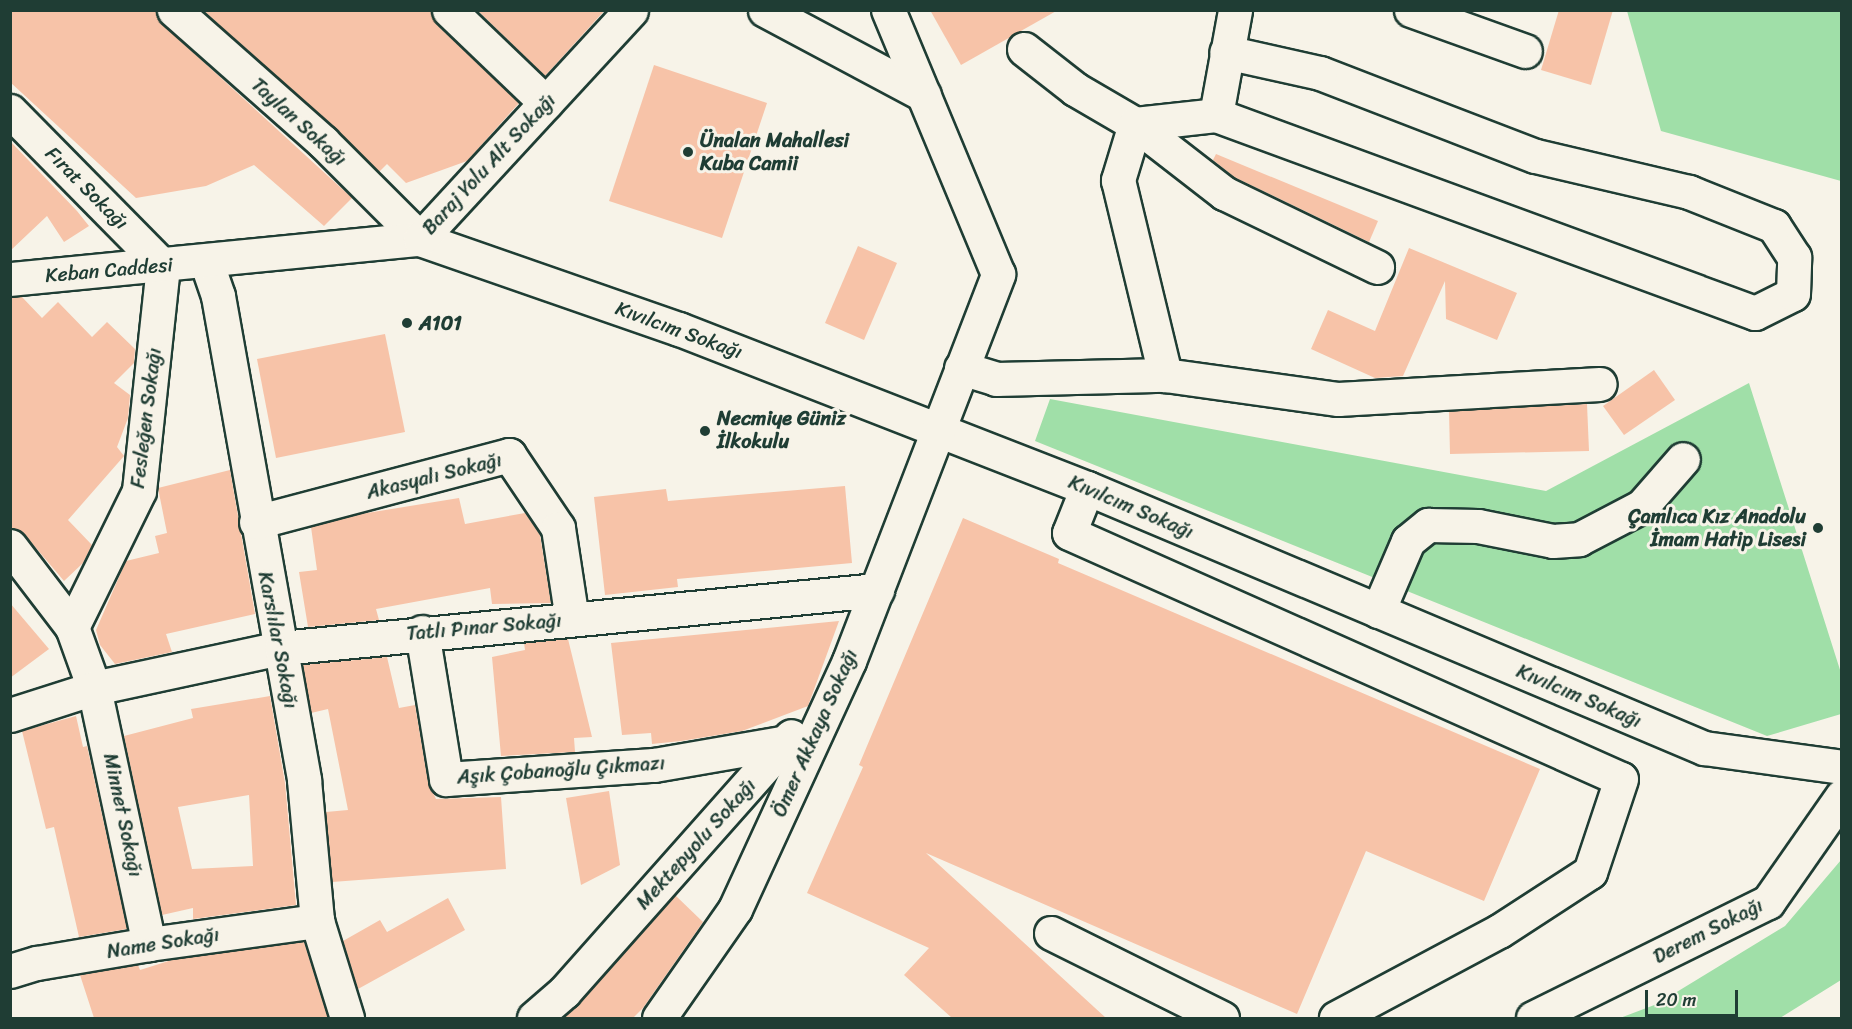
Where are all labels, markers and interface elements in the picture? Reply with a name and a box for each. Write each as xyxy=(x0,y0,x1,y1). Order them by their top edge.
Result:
street label: Taylan Sokağı xyxy=(246,73,352,171)
street label: Baraj Yolu Alt Sokağı xyxy=(417,88,561,240)
place label: Ünalan Mahallesi Kuba Camii xyxy=(700,128,848,175)
street label: Fırat Sokağı xyxy=(40,141,134,235)
marker: Ünalan Mahallesi Kuba Camii xyxy=(681,145,695,159)
street label: Keban Caddesi xyxy=(45,253,173,287)
street label: Kıvılcım Sokağı xyxy=(612,296,746,364)
place label: A101 xyxy=(419,311,462,335)
marker: A101 xyxy=(400,316,414,330)
street label: Fesleğen Sokağı xyxy=(125,346,167,490)
place label: Necmiye Güniz İlkokulu xyxy=(717,407,846,454)
marker: Necmiye Güniz İlkokulu xyxy=(698,424,712,438)
street label: Akasyalı Sokağı xyxy=(364,448,504,504)
street label: Kıvılcım Sokağı xyxy=(1065,470,1197,544)
place label: Çamlıca Kız Anadolu İmam Hatip Lisesi xyxy=(1628,504,1806,551)
marker: Çamlıca Kız Anadolu İmam Hatip Lisesi xyxy=(1811,521,1825,535)
street label: Karslılar Sokağı xyxy=(253,570,303,710)
street label: Tatlı Pınar Sokağı xyxy=(406,608,562,646)
street label: Ömer Akkaya Sokağı xyxy=(767,645,863,821)
street label: Kıvılcım Sokağı xyxy=(1513,659,1645,733)
street label: Minnet Sokağı xyxy=(98,751,148,879)
street label: Aşık Çobanoğlu Çıkmazı xyxy=(456,751,666,789)
street label: Mektepyolu Sokağı xyxy=(631,774,761,914)
street label: Derem Sokağı xyxy=(1649,893,1767,969)
street label: Name Sokağı xyxy=(105,922,221,964)
scale bar xyxy=(1648,978,1741,1016)
text: 20 m xyxy=(1656,984,1696,1016)

